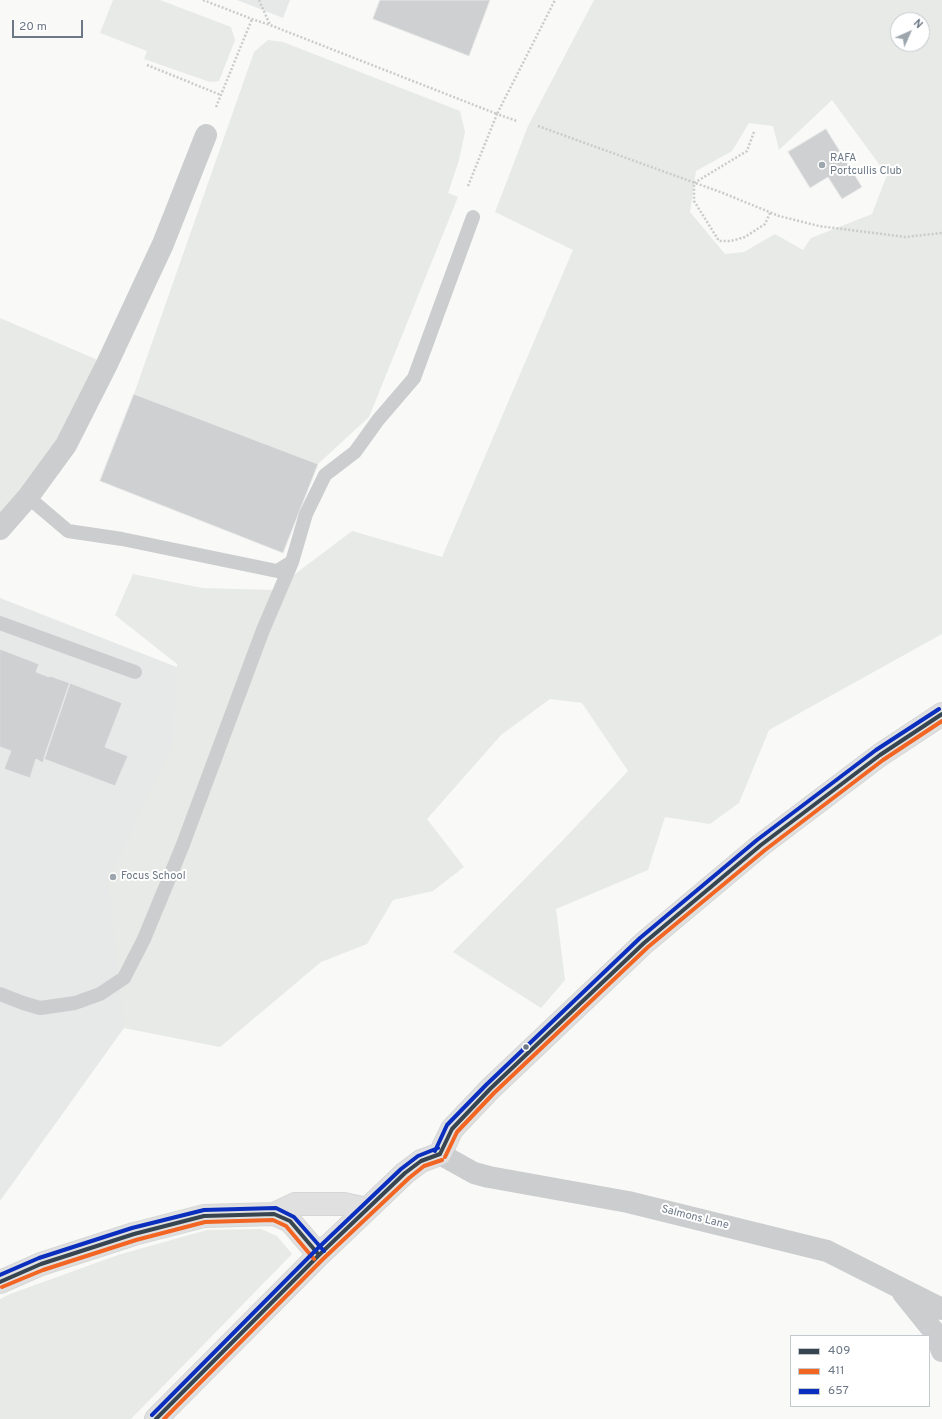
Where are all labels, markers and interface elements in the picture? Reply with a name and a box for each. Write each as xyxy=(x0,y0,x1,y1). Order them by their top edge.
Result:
scale bar xyxy=(14,12,85,38)
north arrow xyxy=(890,12,930,52)
text: N xyxy=(910,16,926,32)
text: 20 m xyxy=(19,19,47,35)
place label: RAFA Portcullis Club xyxy=(830,152,902,178)
marker: RAFA Portcullis Club xyxy=(817,160,827,170)
place label: Focus School xyxy=(121,870,186,884)
marker: Focus School xyxy=(108,872,118,882)
unlabelled marker xyxy=(521,1042,531,1052)
street label: Salmons Lane xyxy=(660,1203,730,1233)
legend xyxy=(790,1335,930,1407)
text: 409 xyxy=(828,1343,850,1359)
text: 411 xyxy=(828,1363,844,1379)
text: 657 xyxy=(828,1383,849,1399)

